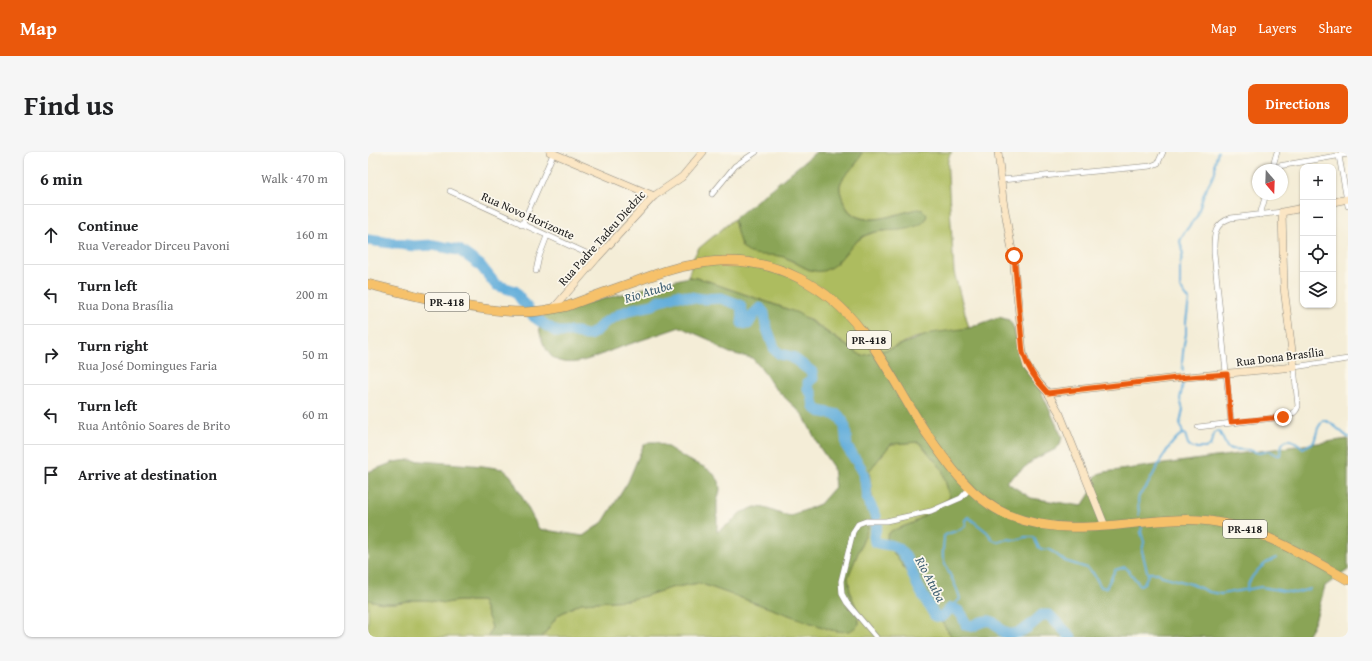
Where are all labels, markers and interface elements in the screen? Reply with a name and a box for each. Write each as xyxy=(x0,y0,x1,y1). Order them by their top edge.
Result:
text: Map xyxy=(20,14,57,42)
text: Map xyxy=(1211,18,1237,38)
text: Layers xyxy=(1259,18,1297,38)
text: Share xyxy=(1319,18,1352,38)
text: Find us xyxy=(24,84,114,125)
button: Directions xyxy=(1248,84,1348,124)
north arrow xyxy=(1252,164,1288,200)
map controls xyxy=(1300,164,1336,308)
button: + xyxy=(1300,164,1336,200)
text: 6 min xyxy=(40,166,82,191)
text: Walk · 470 m xyxy=(261,169,328,188)
street label: Rua Padre Tadeu Diedzic xyxy=(554,186,650,289)
street label: Rua Novo Horizonte xyxy=(479,187,578,244)
button: − xyxy=(1300,200,1336,236)
text: Continue xyxy=(78,215,139,236)
icon: ahead xyxy=(40,224,62,246)
text: 160 m xyxy=(296,225,328,244)
text: Rua Vereador Dirceu Pavoni xyxy=(78,236,230,255)
button: locate xyxy=(1300,236,1336,272)
route start xyxy=(1005,247,1023,265)
button: layers xyxy=(1300,272,1336,308)
text: Turn left xyxy=(78,275,137,296)
water label: Rio Atuba xyxy=(621,275,674,308)
icon: left xyxy=(40,284,62,306)
text: 200 m xyxy=(296,285,328,304)
road number: PR-418 xyxy=(425,293,469,311)
text: Rua Dona Brasília xyxy=(78,296,173,315)
road number: PR-418 xyxy=(847,331,891,349)
text: Turn right xyxy=(78,335,149,356)
street label: Rua Dona Brasília xyxy=(1235,343,1325,370)
icon: right xyxy=(40,344,62,366)
text: 50 m xyxy=(302,345,328,364)
text: Rua José Domingues Faria xyxy=(78,356,217,375)
text: Turn left xyxy=(78,395,137,416)
icon: left xyxy=(40,404,62,426)
text: 60 m xyxy=(302,405,328,424)
route end xyxy=(1274,408,1292,426)
text: Rua Antônio Soares de Brito xyxy=(78,416,230,435)
icon: arrive xyxy=(40,464,62,486)
text: Arrive at destination xyxy=(78,464,217,485)
road number: PR-418 xyxy=(1223,520,1267,538)
water label: Rio Atuba xyxy=(910,552,950,605)

